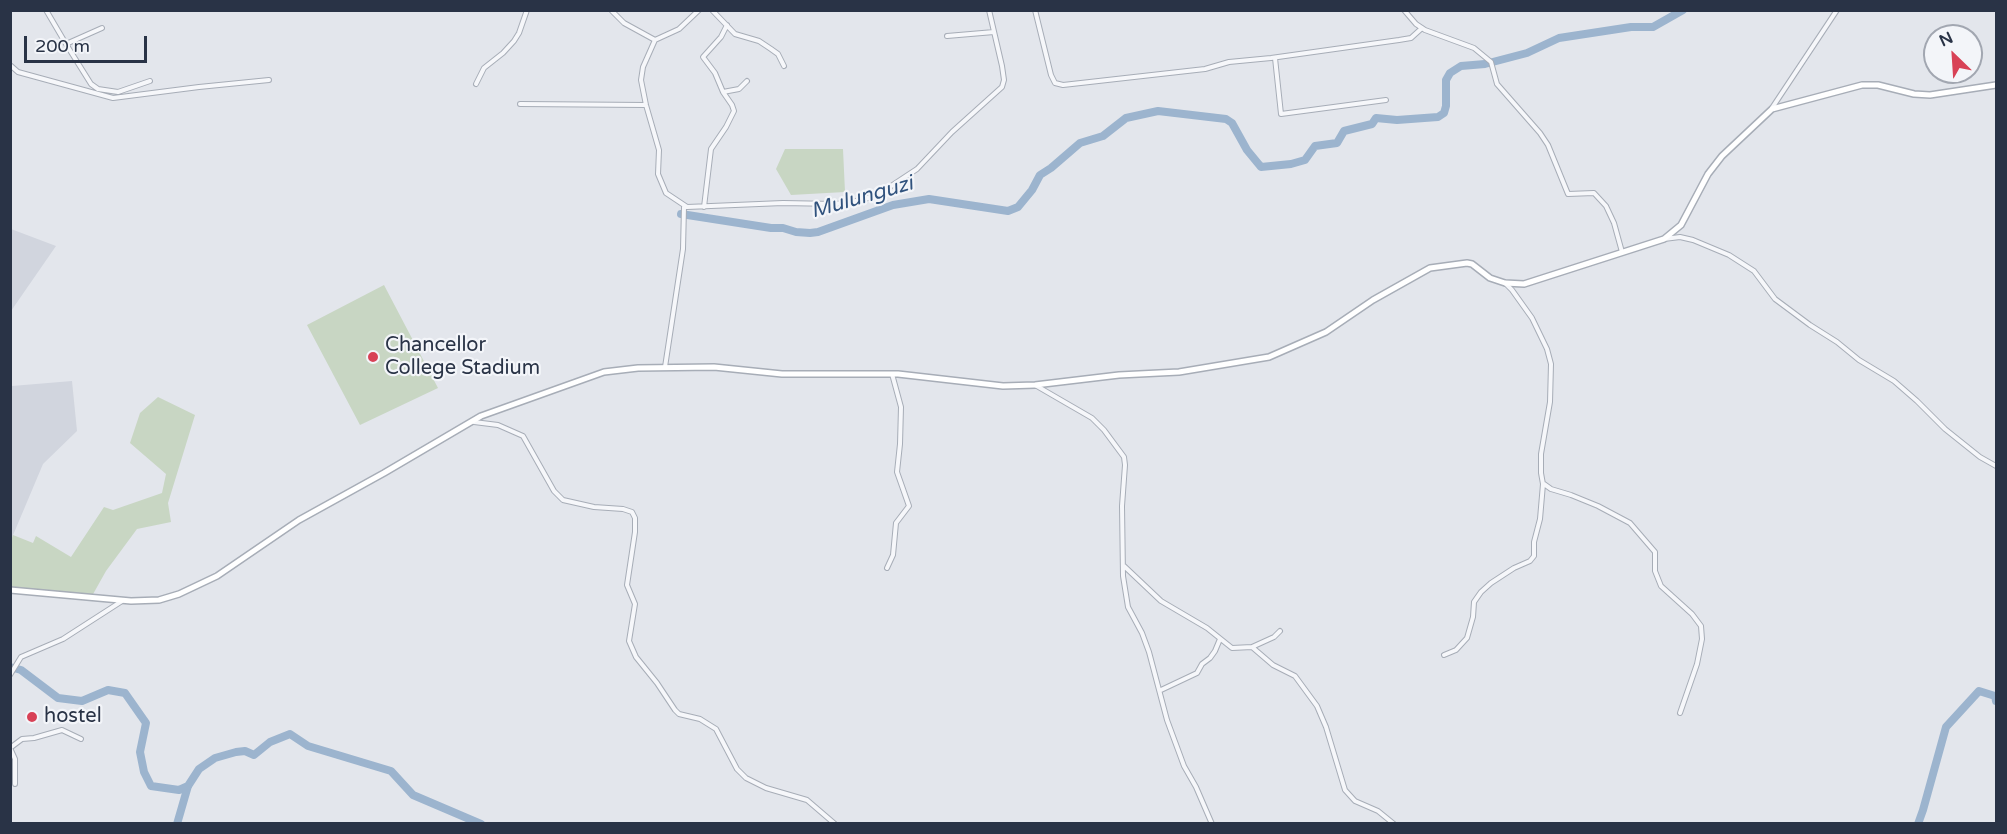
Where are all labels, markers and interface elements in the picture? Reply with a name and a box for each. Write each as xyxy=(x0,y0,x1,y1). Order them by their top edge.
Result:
scale bar xyxy=(27,24,150,62)
north arrow xyxy=(1923,24,1983,84)
text: N xyxy=(1936,28,1956,51)
text: 200 m xyxy=(35,35,90,57)
water label: Mulunguzi xyxy=(808,171,916,225)
place label: Chancellor College Stadium xyxy=(385,334,540,381)
marker: Chancellor College Stadium xyxy=(366,350,380,364)
place label: hostel xyxy=(44,705,102,729)
marker: hostel xyxy=(25,710,39,724)

